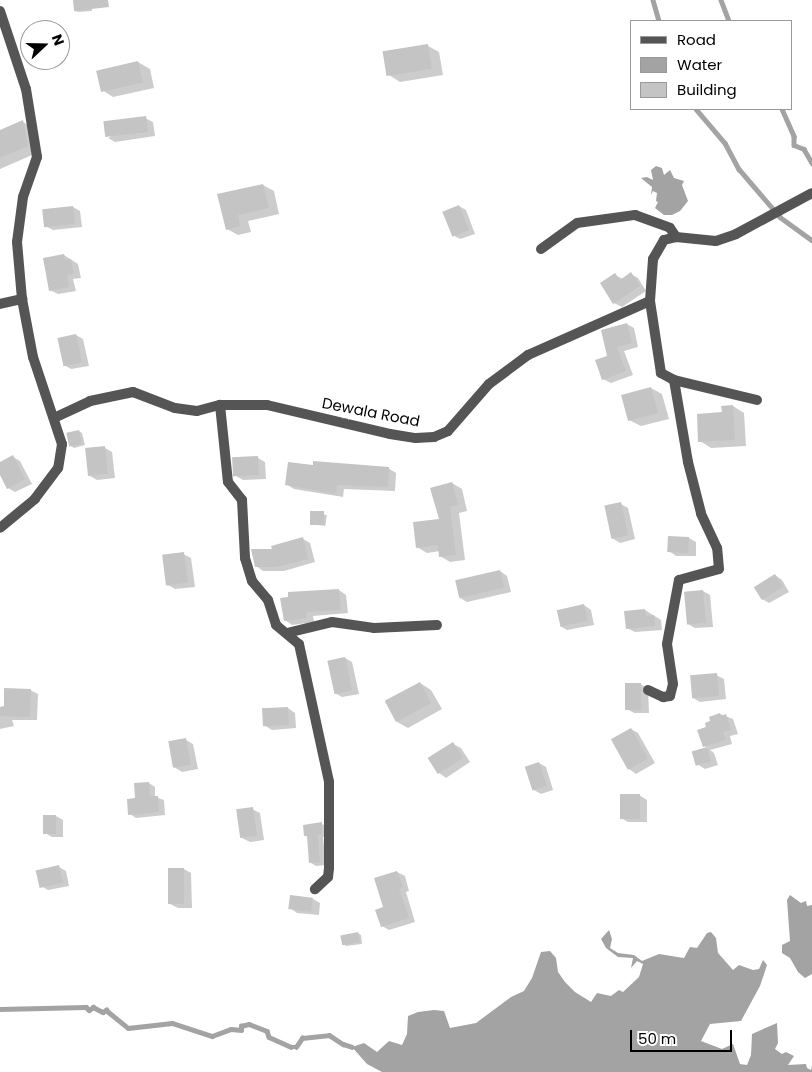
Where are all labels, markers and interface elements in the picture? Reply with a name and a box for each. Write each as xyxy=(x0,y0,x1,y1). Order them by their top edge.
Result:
north arrow xyxy=(20,20,70,70)
legend xyxy=(630,20,792,110)
text: Road xyxy=(677,29,716,50)
text: N xyxy=(47,31,69,48)
text: Water xyxy=(677,54,722,75)
text: Building xyxy=(677,79,737,100)
street label: Dewala Road xyxy=(321,394,421,430)
scale bar xyxy=(632,1020,734,1052)
text: 50 m xyxy=(638,1028,676,1049)

